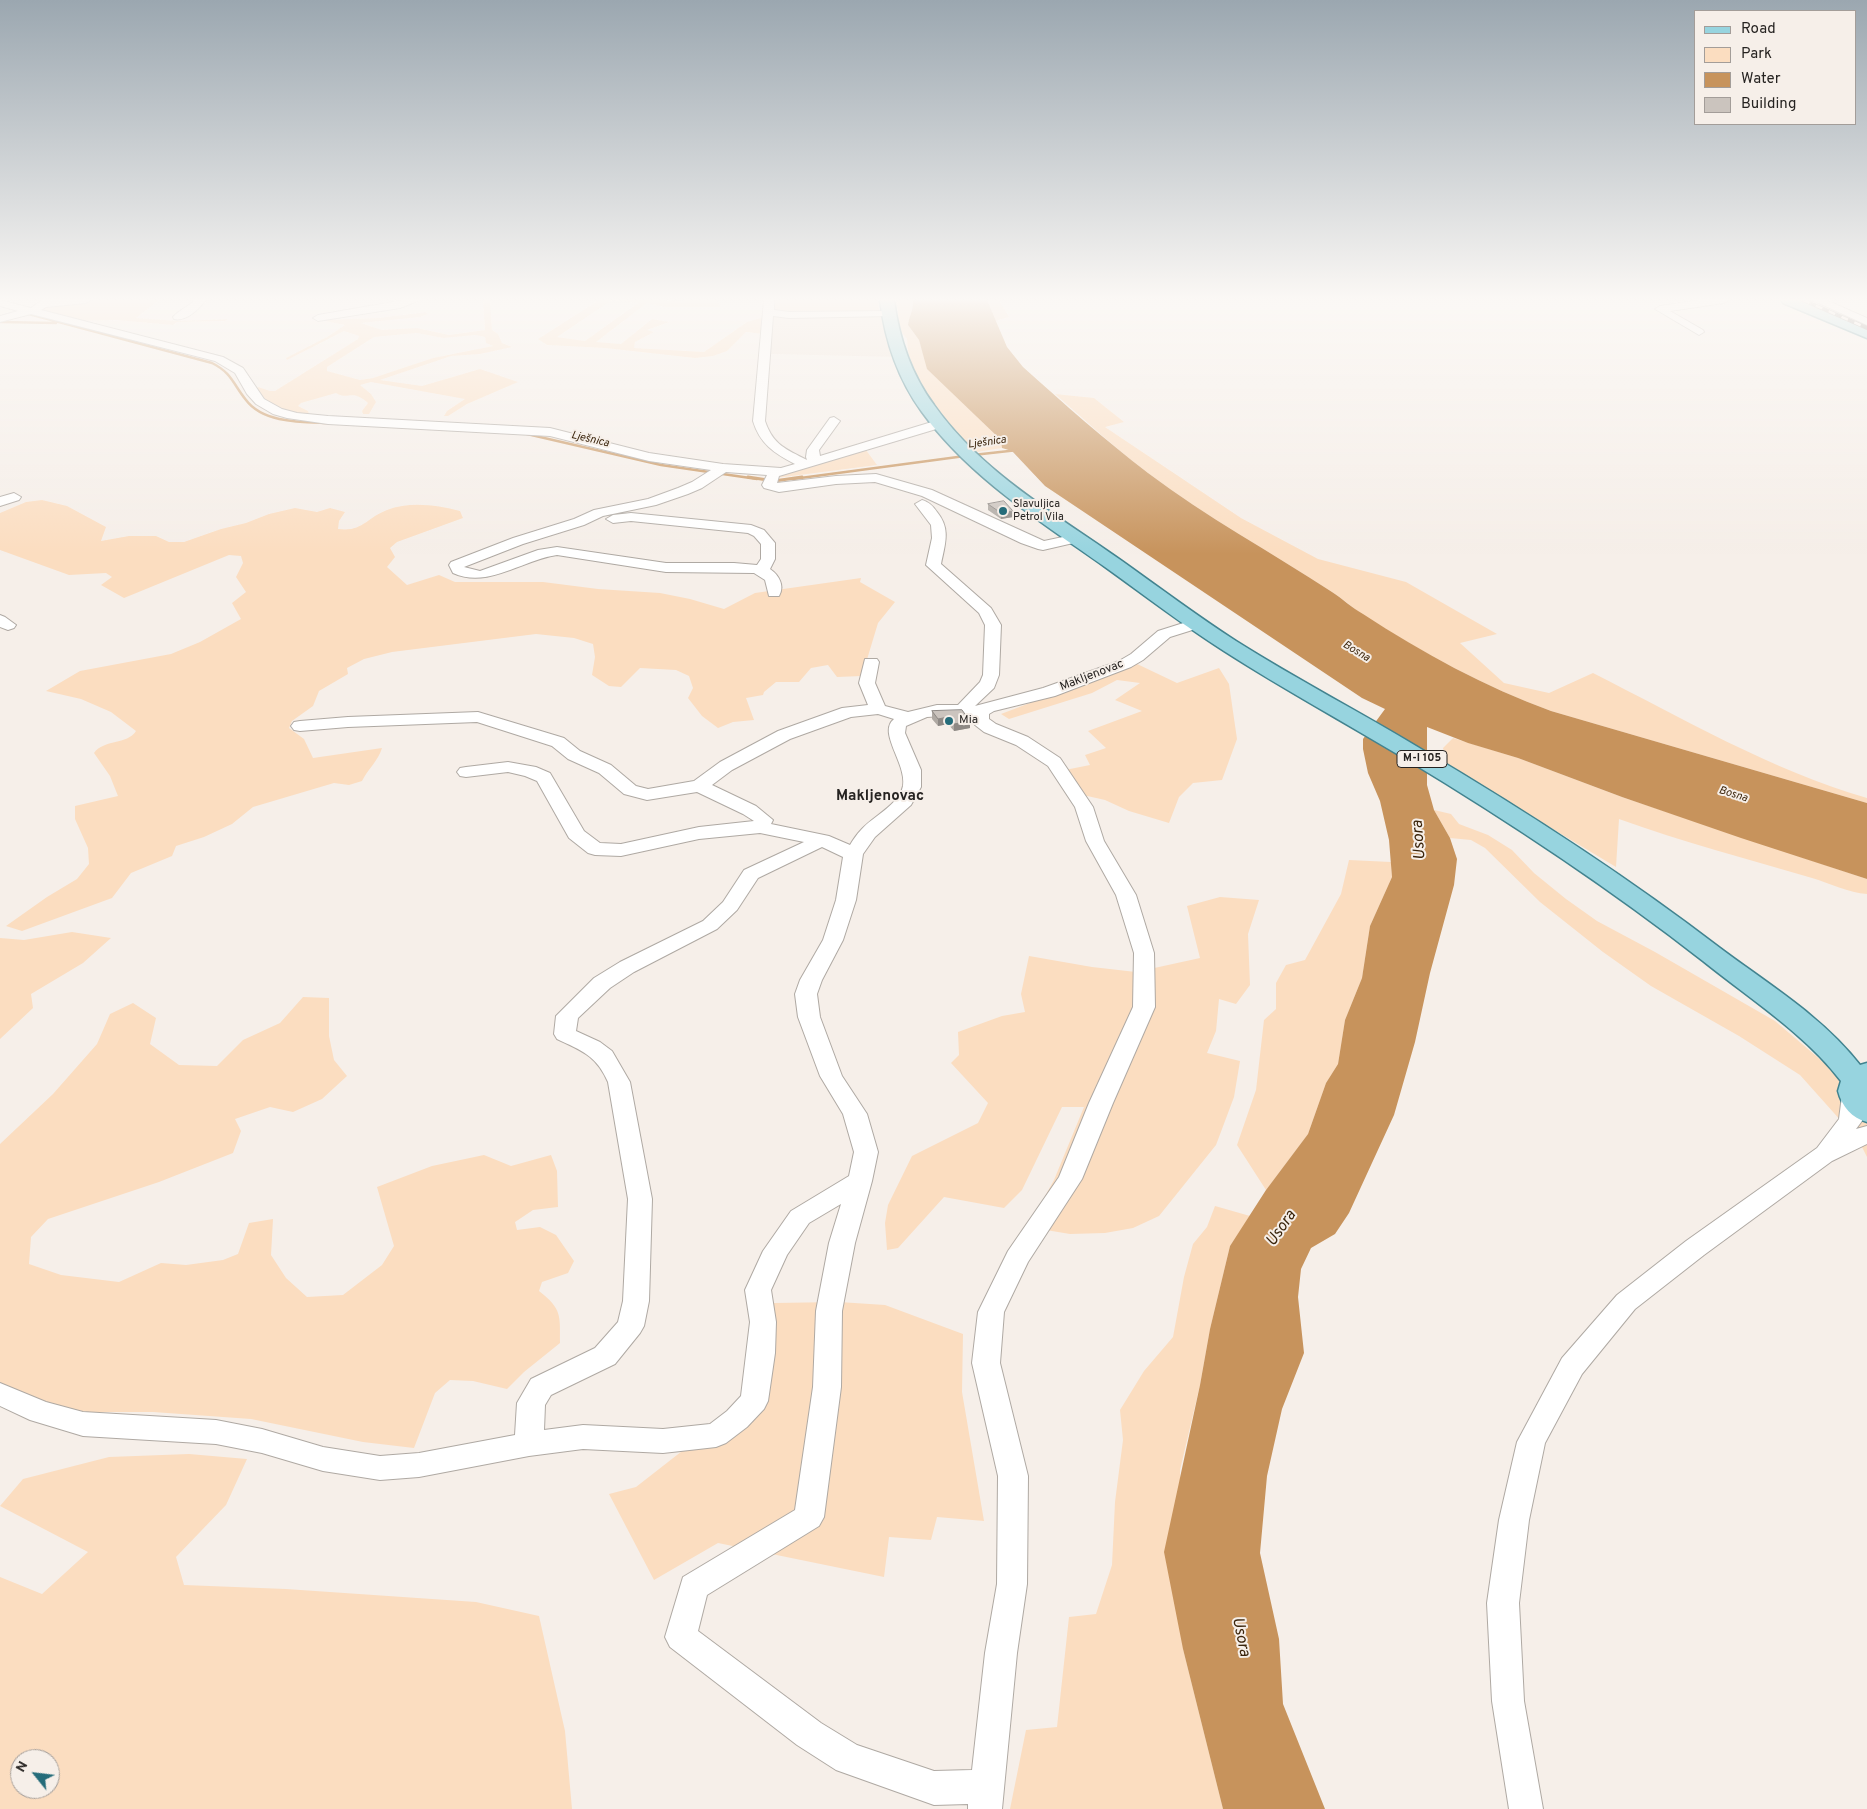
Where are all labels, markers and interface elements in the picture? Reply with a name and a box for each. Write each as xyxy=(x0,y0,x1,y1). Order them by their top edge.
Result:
legend xyxy=(1694,10,1857,125)
text: Road xyxy=(1741,20,1776,39)
text: Park xyxy=(1741,45,1772,64)
text: Water xyxy=(1741,70,1780,89)
text: Building xyxy=(1741,95,1796,114)
water label: Lješnica xyxy=(570,429,610,451)
water label: Lješnica xyxy=(967,434,1007,452)
place label: Slavuljica Petrol Vila xyxy=(1013,498,1064,524)
marker: Slavuljica Petrol Vila xyxy=(997,505,1009,517)
water label: Bosna xyxy=(1340,639,1372,665)
street label: Makljenovac xyxy=(1058,657,1126,695)
place label: Mia xyxy=(959,714,978,728)
marker: Mia xyxy=(943,715,955,727)
road number: M-I 105 xyxy=(1397,751,1447,768)
water label: Bosna xyxy=(1717,784,1749,806)
district label: Makljenovac xyxy=(836,788,924,806)
water label: Usora xyxy=(1409,819,1431,861)
water label: Usora xyxy=(1263,1207,1301,1251)
water label: Usora xyxy=(1227,1616,1253,1658)
north arrow xyxy=(10,1749,60,1799)
text: N xyxy=(12,1758,32,1775)

